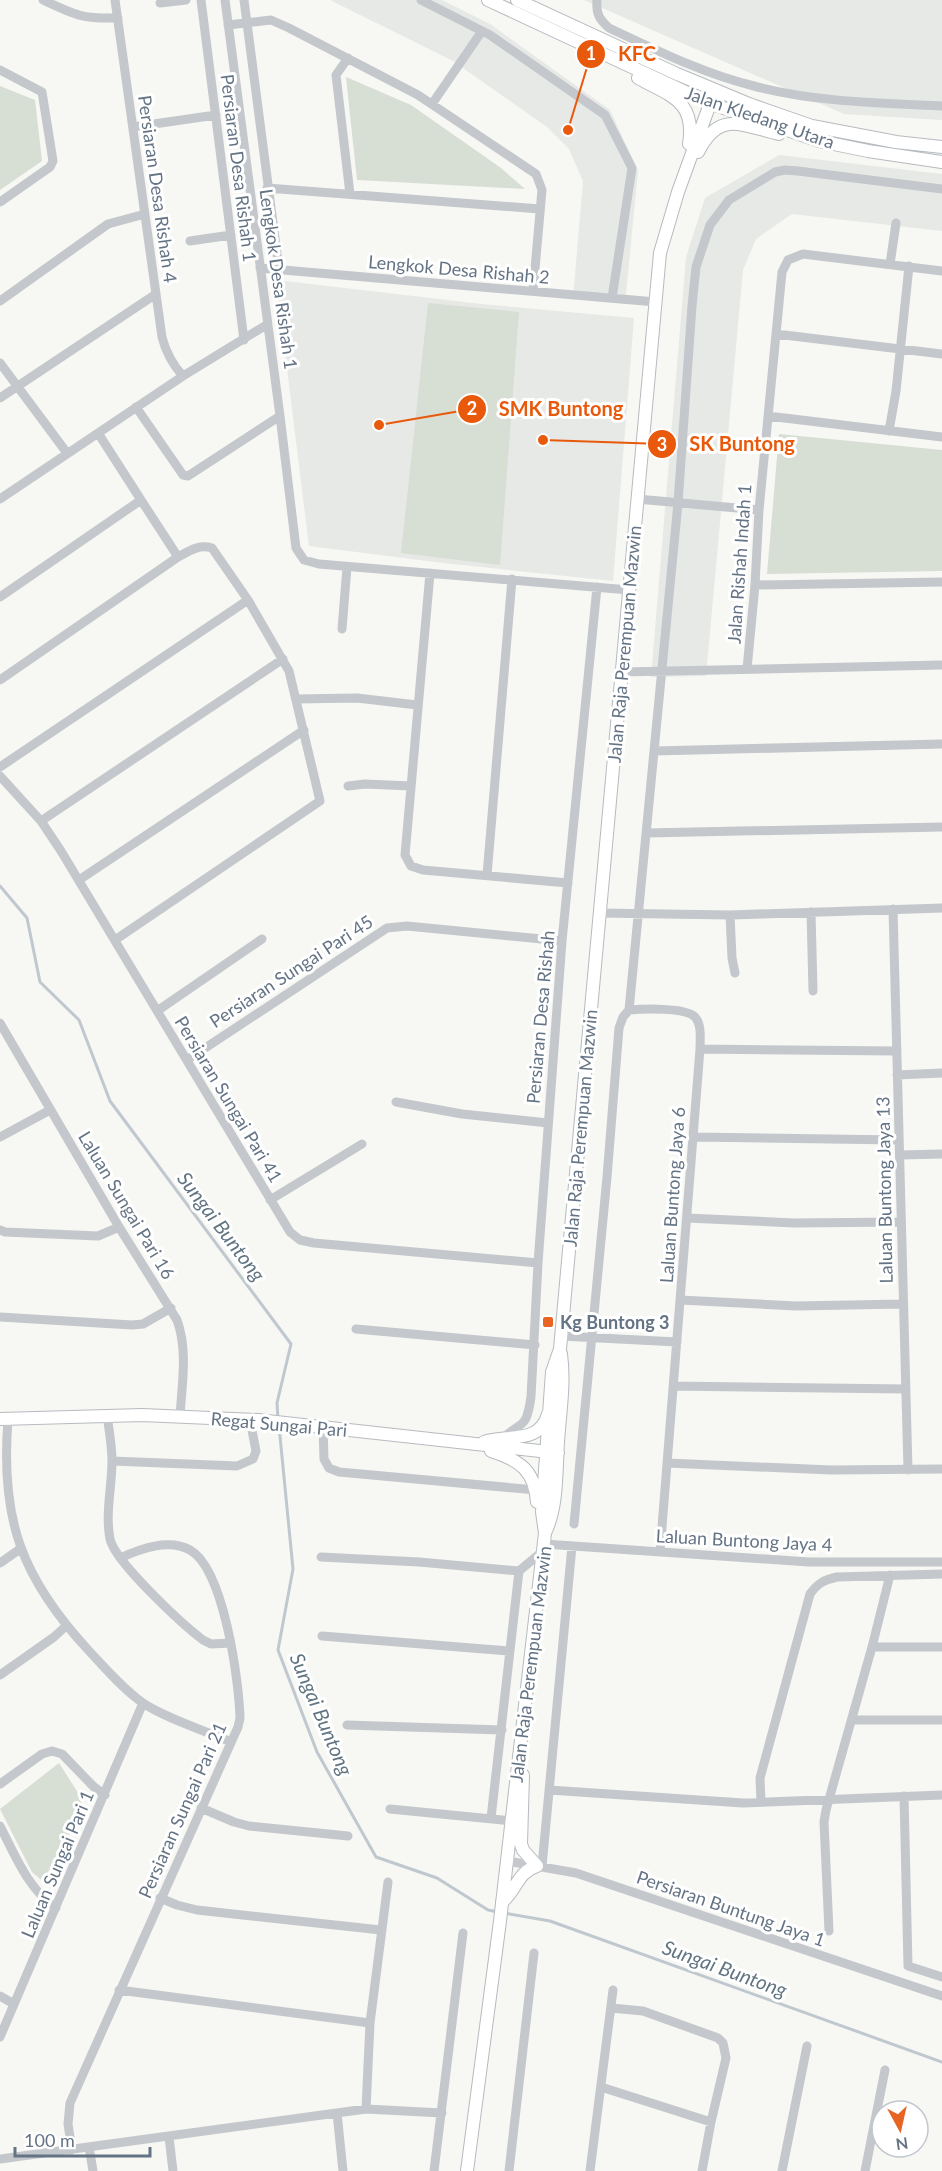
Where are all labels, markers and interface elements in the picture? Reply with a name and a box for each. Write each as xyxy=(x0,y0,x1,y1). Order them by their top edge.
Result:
callout: KFC xyxy=(576,35,668,73)
text: KFC xyxy=(618,41,656,65)
text: 1 xyxy=(586,42,596,64)
street label: Persiaran Desa Rishah 1 xyxy=(217,73,261,263)
street label: Jalan Kledang Utara xyxy=(682,81,838,153)
street label: Persiaran Desa Rishah 4 xyxy=(134,94,182,284)
street label: Lengkok Desa Rishah 1 xyxy=(255,187,303,371)
street label: Lengkok Desa Rishah 2 xyxy=(367,250,551,288)
callout: SMK Buntong xyxy=(457,390,635,428)
text: SMK Buntong xyxy=(499,396,624,420)
text: 2 xyxy=(467,397,477,419)
callout: SK Buntong xyxy=(647,425,807,463)
text: SK Buntong xyxy=(689,431,795,455)
text: 3 xyxy=(657,433,667,455)
street label: Jalan Rishah Indah 1 xyxy=(722,483,756,645)
street label: Jalan Raja Perempuan Mazwin xyxy=(603,524,645,764)
street label: Persiaran Sungai Pari 45 xyxy=(205,910,377,1032)
street label: Persiaran Desa Rishah xyxy=(521,929,559,1105)
street label: Jalan Raja Perempuan Mazwin xyxy=(559,1008,601,1248)
street label: Persiaran Sungai Pari 41 xyxy=(171,1012,287,1186)
street label: Laluan Buntong Jaya 13 xyxy=(871,1096,897,1284)
street label: Laluan Buntong Jaya 6 xyxy=(655,1106,689,1284)
street label: Laluan Sungai Pari 16 xyxy=(74,1127,180,1283)
water label: Sungai Buntong xyxy=(173,1167,271,1286)
place label: Kg Buntong 3 xyxy=(560,1311,670,1333)
marker: Kg Buntong 3 xyxy=(541,1315,555,1329)
street label: Regat Sungai Pari xyxy=(210,1407,348,1441)
street label: Laluan Buntong Jaya 4 xyxy=(655,1524,833,1556)
street label: Jalan Raja Perempuan Mazwin xyxy=(505,1544,555,1784)
water label: Sungai Buntong xyxy=(285,1649,359,1779)
street label: Persiaran Sungai Pari 21 xyxy=(133,1719,231,1901)
street label: Laluan Sungai Pari 1 xyxy=(16,1787,98,1941)
street label: Persiaran Buntung Jaya 1 xyxy=(634,1865,828,1951)
water label: Sungai Buntong xyxy=(660,1934,791,2002)
north arrow xyxy=(870,2099,930,2159)
scale bar xyxy=(15,2120,150,2158)
text: 100 m xyxy=(24,2129,75,2151)
text: N xyxy=(895,2134,910,2155)

